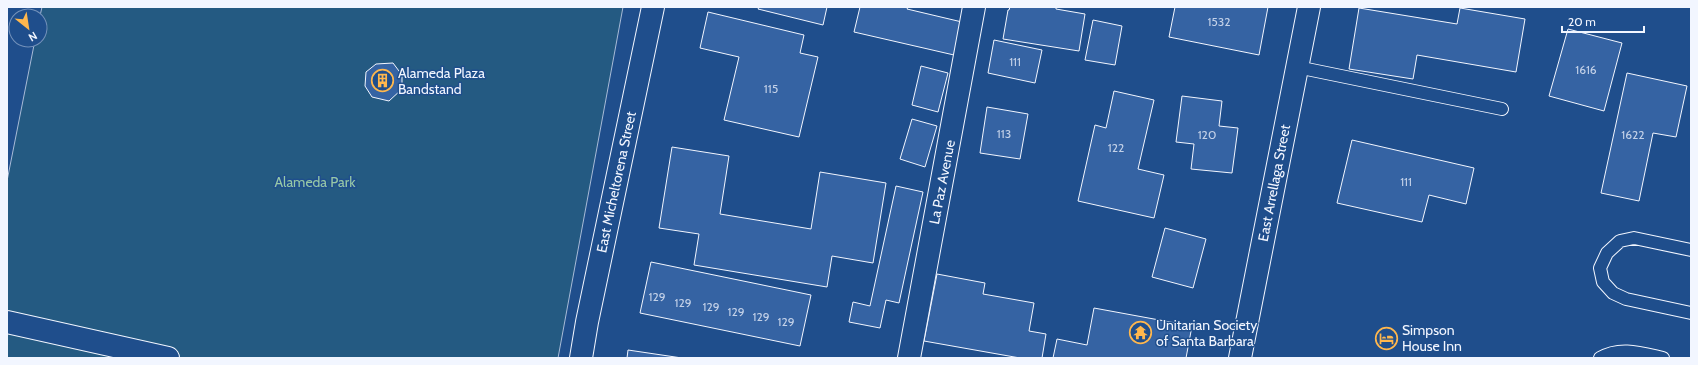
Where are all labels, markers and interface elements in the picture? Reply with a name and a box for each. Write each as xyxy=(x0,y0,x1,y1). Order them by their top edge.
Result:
north arrow xyxy=(8,8,48,48)
scale bar xyxy=(1562,8,1644,34)
house number: 1532 xyxy=(1207,14,1231,29)
text: 20 m xyxy=(1568,14,1596,29)
text: N xyxy=(26,29,40,45)
house number: 111 xyxy=(1009,54,1021,69)
house number: 1616 xyxy=(1575,62,1597,77)
place label: Alameda Plaza Bandstand xyxy=(398,64,485,98)
building icon: Alameda Plaza Bandstand xyxy=(370,68,396,94)
house number: 115 xyxy=(764,81,778,96)
street label: East Micheltorena Street xyxy=(592,109,640,254)
street label: East Arrellaga Street xyxy=(1254,123,1294,243)
house number: 113 xyxy=(997,126,1011,141)
house number: 120 xyxy=(1198,127,1216,142)
house number: 1622 xyxy=(1621,127,1645,142)
street label: La Paz Avenue xyxy=(925,138,959,226)
house number: 122 xyxy=(1108,140,1124,155)
park label: Alameda Park xyxy=(275,173,356,191)
house number: 111 xyxy=(1400,174,1412,189)
house number: 129 xyxy=(648,289,666,304)
house number: 129 xyxy=(674,295,692,310)
house number: 129 xyxy=(702,299,720,314)
house number: 129 xyxy=(727,304,745,319)
house number: 129 xyxy=(752,309,770,324)
house number: 129 xyxy=(777,314,795,329)
place label: Unitarian Society of Santa Barbara xyxy=(1156,316,1257,350)
temple icon: Unitarian Society of Santa Barbara xyxy=(1127,320,1153,346)
place label: Simpson House Inn xyxy=(1402,321,1462,355)
hotel icon: Simpson House Inn xyxy=(1373,325,1399,351)

